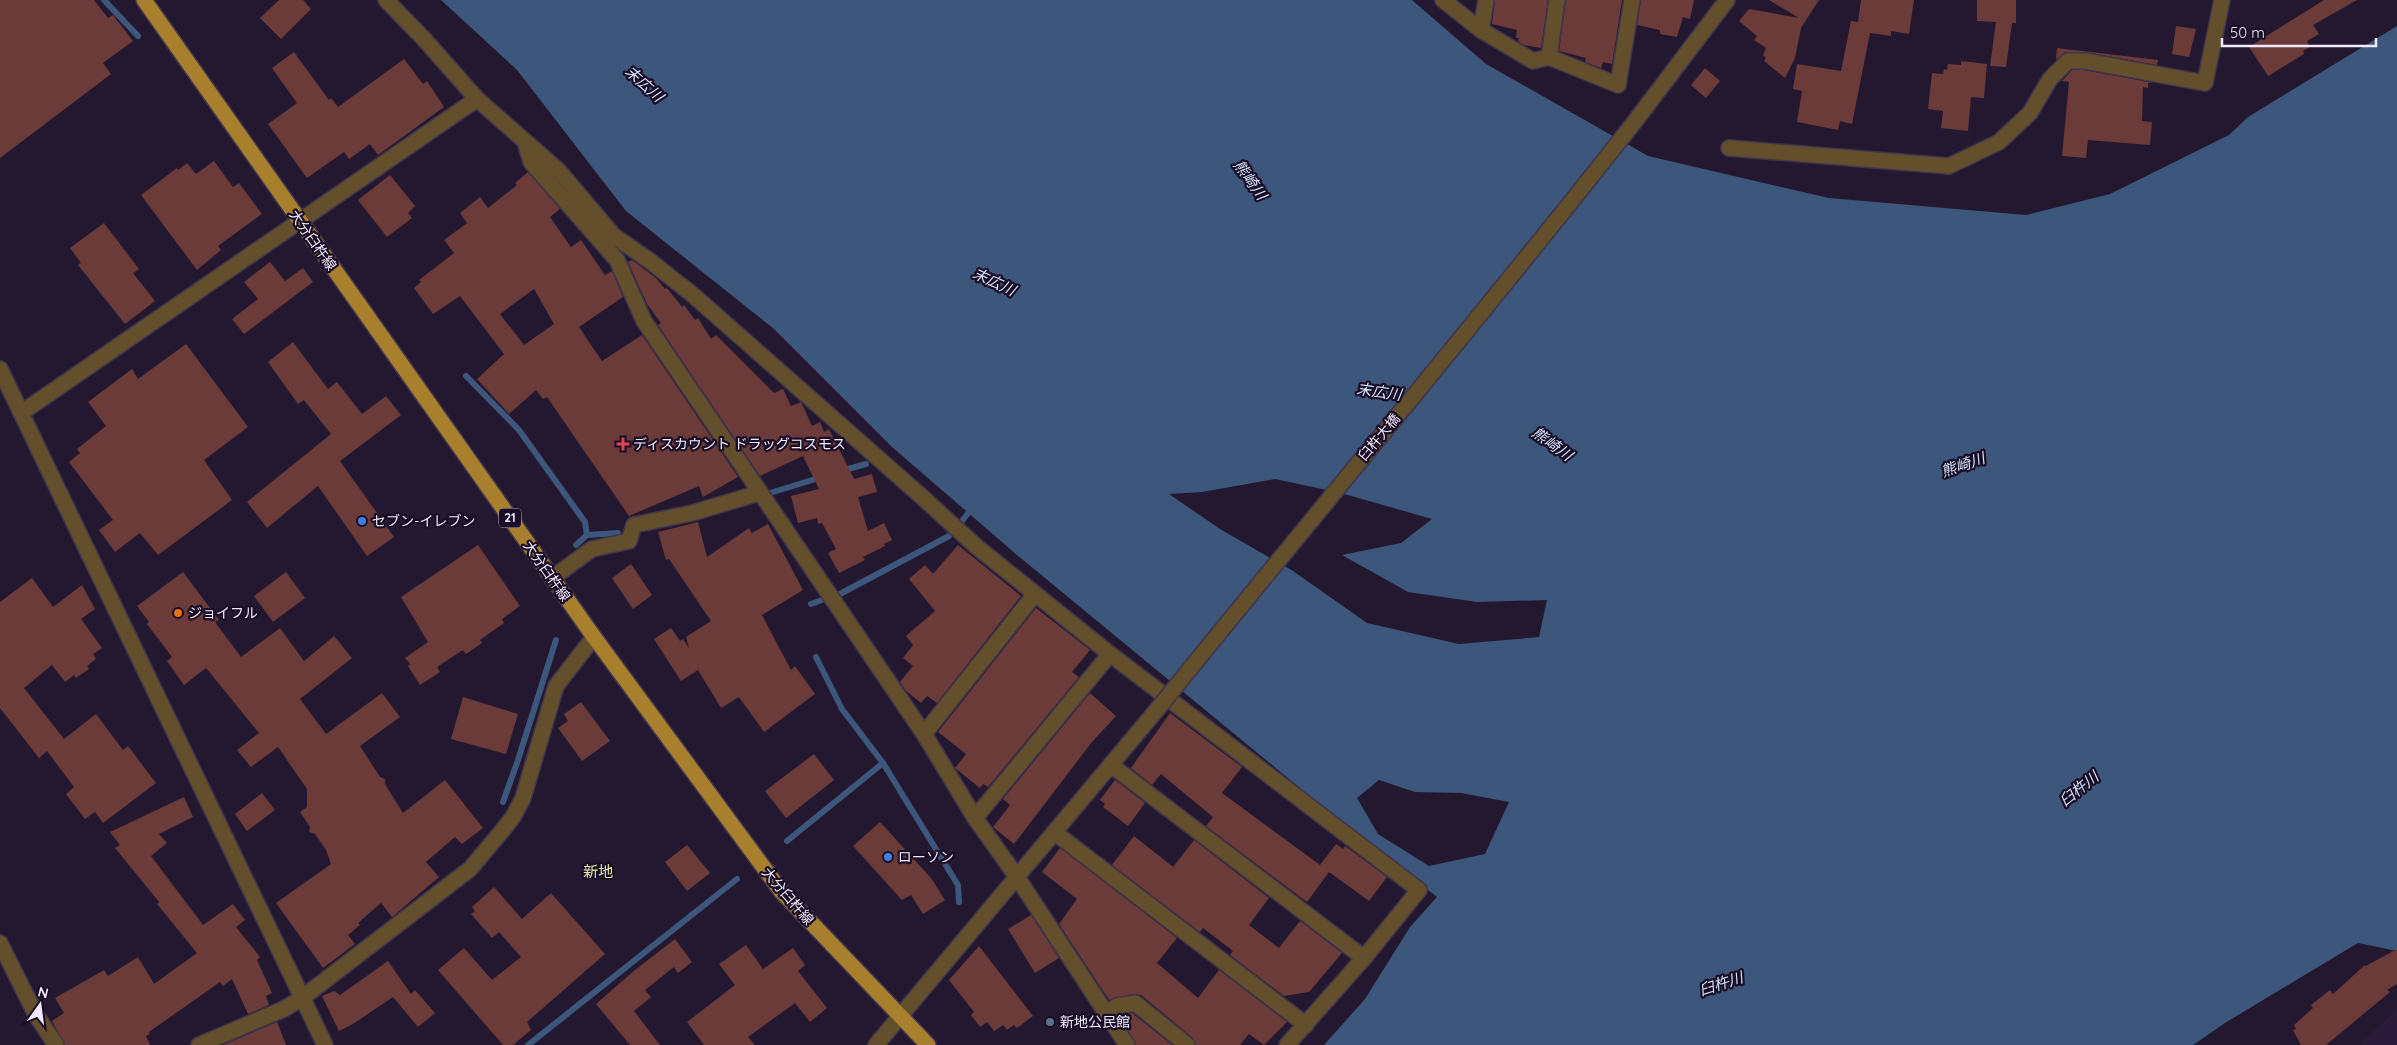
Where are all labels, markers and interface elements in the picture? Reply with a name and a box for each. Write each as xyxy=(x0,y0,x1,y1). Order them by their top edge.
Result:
scale bar xyxy=(2222,15,2376,47)
text: 50 m xyxy=(2230,23,2265,42)
water label: 末広川 xyxy=(621,62,669,107)
water label: 熊崎川 xyxy=(1229,156,1272,205)
street label: 大分臼杵線 xyxy=(286,206,340,274)
water label: 末広川 xyxy=(970,263,1020,301)
water label: 末広川 xyxy=(1355,379,1405,404)
street label: 臼杵大橋 xyxy=(1354,410,1404,464)
water label: 熊崎川 xyxy=(1529,423,1578,466)
place label: ディスカウント ドラッグコスモス xyxy=(633,435,846,453)
marker: ディスカウント ドラッグコスモス xyxy=(617,438,629,450)
water label: 熊崎川 xyxy=(1938,448,1989,481)
road number: 21 xyxy=(499,508,521,528)
place label: セブン-イレブン xyxy=(372,512,475,530)
marker: セブン-イレブン xyxy=(356,515,368,527)
street label: 大分臼杵線 xyxy=(520,537,574,605)
place label: ジョイフル xyxy=(188,604,258,622)
marker: ジョイフル xyxy=(172,607,184,619)
water label: 臼杵川 xyxy=(2055,766,2104,810)
place label: ローソン xyxy=(898,848,954,866)
marker: ローソン xyxy=(882,851,894,863)
district label: 新地 xyxy=(583,862,613,881)
street label: 大分臼杵線 xyxy=(758,864,818,928)
water label: 臼杵川 xyxy=(1697,967,1747,1000)
north arrow xyxy=(15,980,65,1030)
text: N xyxy=(36,982,50,1002)
place label: 新地公民館 xyxy=(1060,1013,1130,1031)
marker: 新地公民館 xyxy=(1044,1016,1056,1028)

